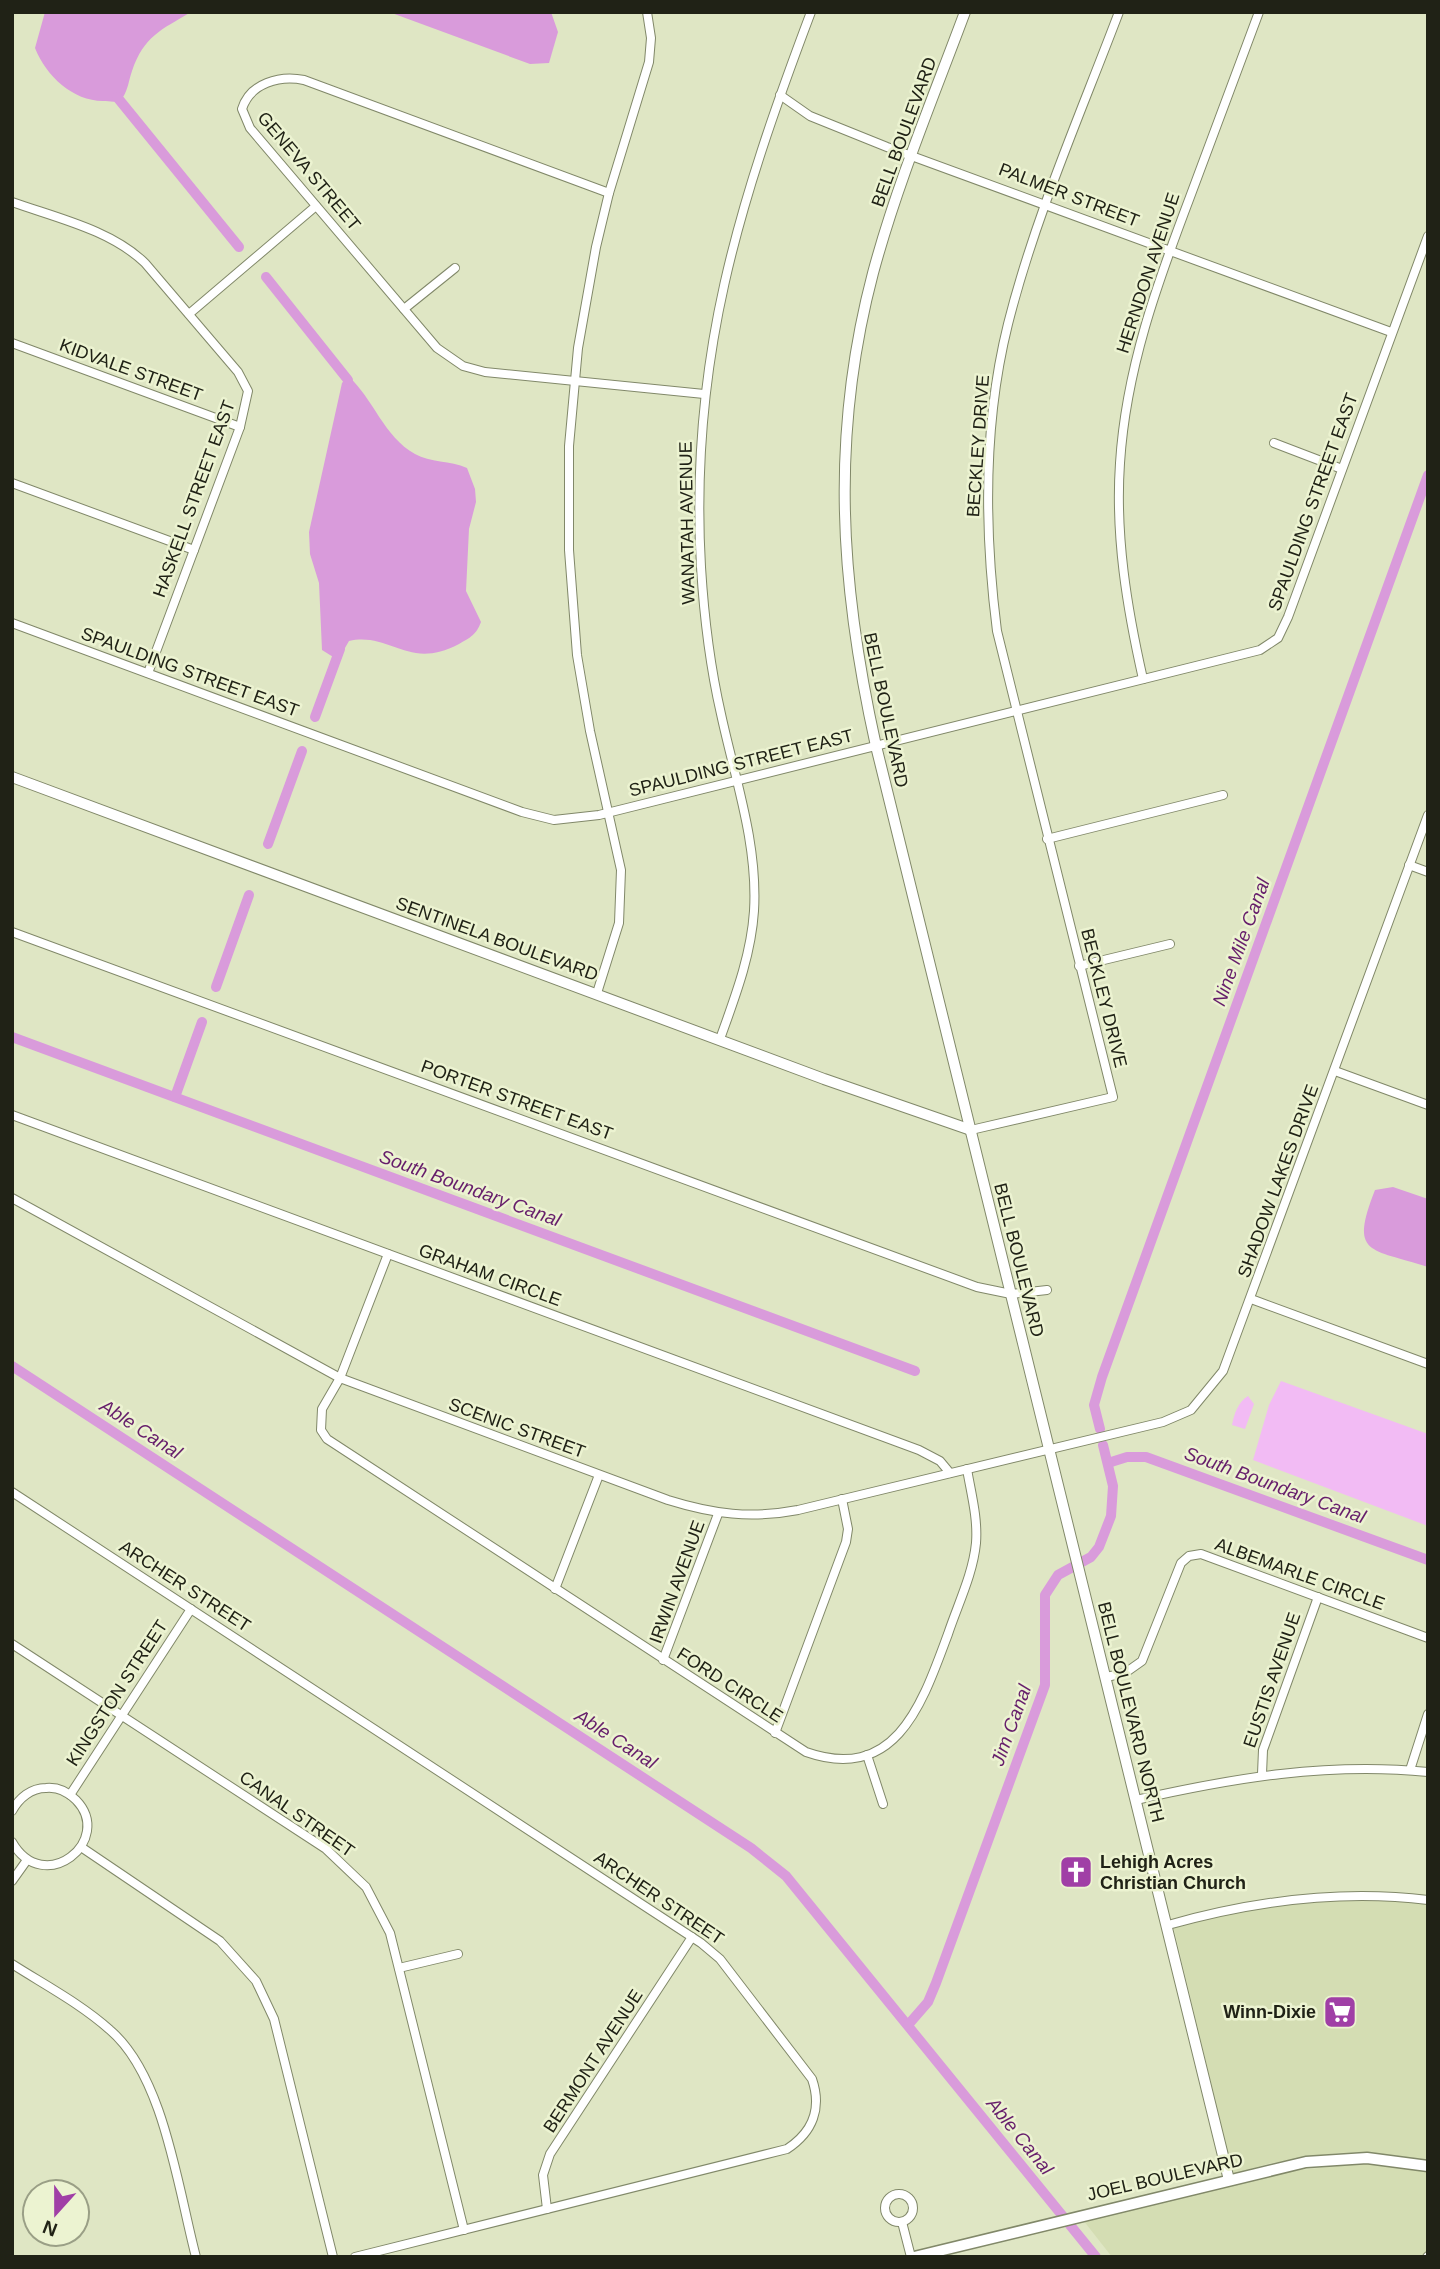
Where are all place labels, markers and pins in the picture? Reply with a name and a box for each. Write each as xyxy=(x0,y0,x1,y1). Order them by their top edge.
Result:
place label: Lehigh Acres Christian Church xyxy=(1100,1852,1246,1893)
church icon: Lehigh Acres Christian Church xyxy=(1057,1853,1095,1891)
supermarket icon: Winn-Dixie xyxy=(1321,1993,1359,2031)
place label: Winn-Dixie xyxy=(1223,2002,1316,2022)

